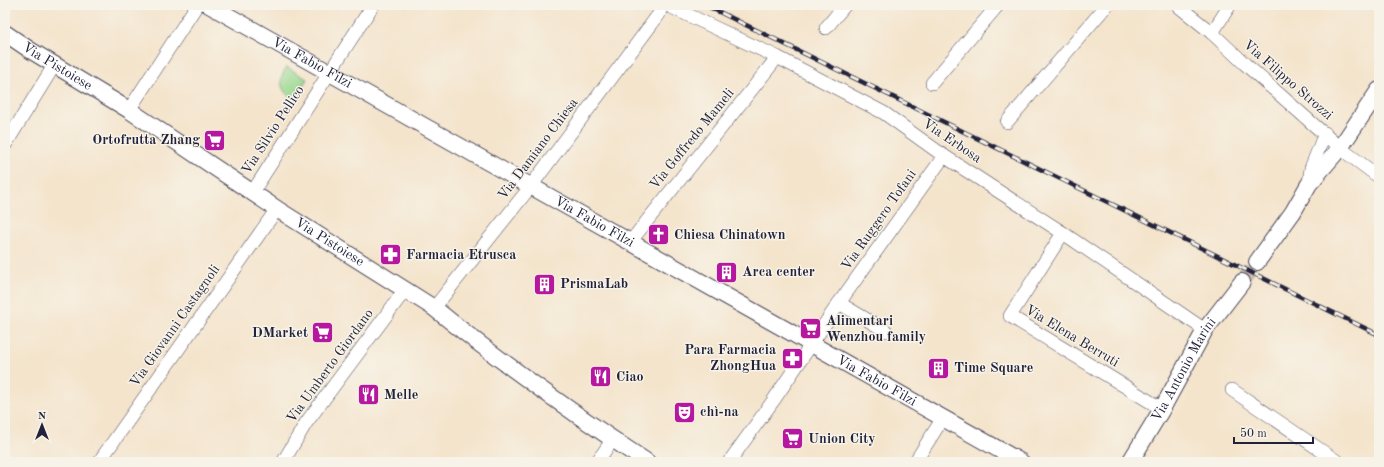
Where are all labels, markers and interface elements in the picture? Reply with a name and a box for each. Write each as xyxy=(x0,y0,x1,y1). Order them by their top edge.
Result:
street label: Via Fabio Filzi xyxy=(270,35,354,91)
street label: Via Filippo Strozzi xyxy=(1241,38,1336,123)
street label: Via Pistoiese xyxy=(20,40,95,93)
street label: Via Silvio Pellico xyxy=(239,83,307,177)
street label: Via Goffredo Mameli xyxy=(647,86,737,192)
street label: Via Damiano Chiesa xyxy=(495,96,581,202)
street label: Via Erbosa xyxy=(920,116,984,166)
supermarket icon: Ortofrutta Zhang xyxy=(202,127,228,153)
place label: Ortofrutta Zhang xyxy=(92,133,200,147)
street label: Via Ruggero Tofani xyxy=(839,167,919,273)
street label: Via Fabio Filzi xyxy=(552,194,637,250)
street label: Via Pistoiese xyxy=(292,215,366,269)
church icon: Chiesa Chinatown xyxy=(646,222,672,248)
place label: Chiesa Chinatown xyxy=(674,228,786,242)
pharmacy icon: Farmacia Etrusca xyxy=(378,242,404,268)
place label: Farmacia Etrusca xyxy=(406,248,516,262)
building icon: Arca center xyxy=(713,259,739,285)
street label: Via Giovanni Castagnoli xyxy=(128,262,223,390)
place label: Arca center xyxy=(742,265,815,279)
building icon: PrismaLab xyxy=(531,271,557,297)
place label: PrismaLab xyxy=(560,277,628,291)
street label: Via Elena Berruti xyxy=(1023,302,1122,370)
street label: Via Umberto Giordano xyxy=(284,306,376,426)
place label: Alimentari Wenzhou family xyxy=(826,314,926,344)
street label: Via Antonio Marini xyxy=(1149,315,1219,424)
supermarket icon: Alimentari Wenzhou family xyxy=(798,316,824,342)
supermarket icon: DMarket xyxy=(310,320,336,346)
place label: DMarket xyxy=(252,326,308,340)
place label: Para Farmacia ZhongHua xyxy=(684,343,776,373)
pharmacy icon: Para Farmacia ZhongHua xyxy=(779,345,805,371)
street label: Via Fabio Filzi xyxy=(834,353,919,409)
building icon: Time Square xyxy=(926,355,952,381)
place label: Time Square xyxy=(954,361,1033,375)
restaurant icon: Ciao xyxy=(588,364,614,390)
place label: Ciao xyxy=(616,370,644,384)
restaurant icon: Melle xyxy=(355,382,381,408)
place label: Melle xyxy=(384,388,418,402)
theatre icon: chì-na xyxy=(672,399,698,425)
north arrow xyxy=(22,405,62,445)
place label: chì-na xyxy=(700,405,739,419)
text: N xyxy=(38,411,47,422)
scale bar xyxy=(1234,419,1313,445)
supermarket icon: Union City xyxy=(779,426,805,452)
text: 50 m xyxy=(1240,427,1267,440)
place label: Union City xyxy=(808,432,876,446)

